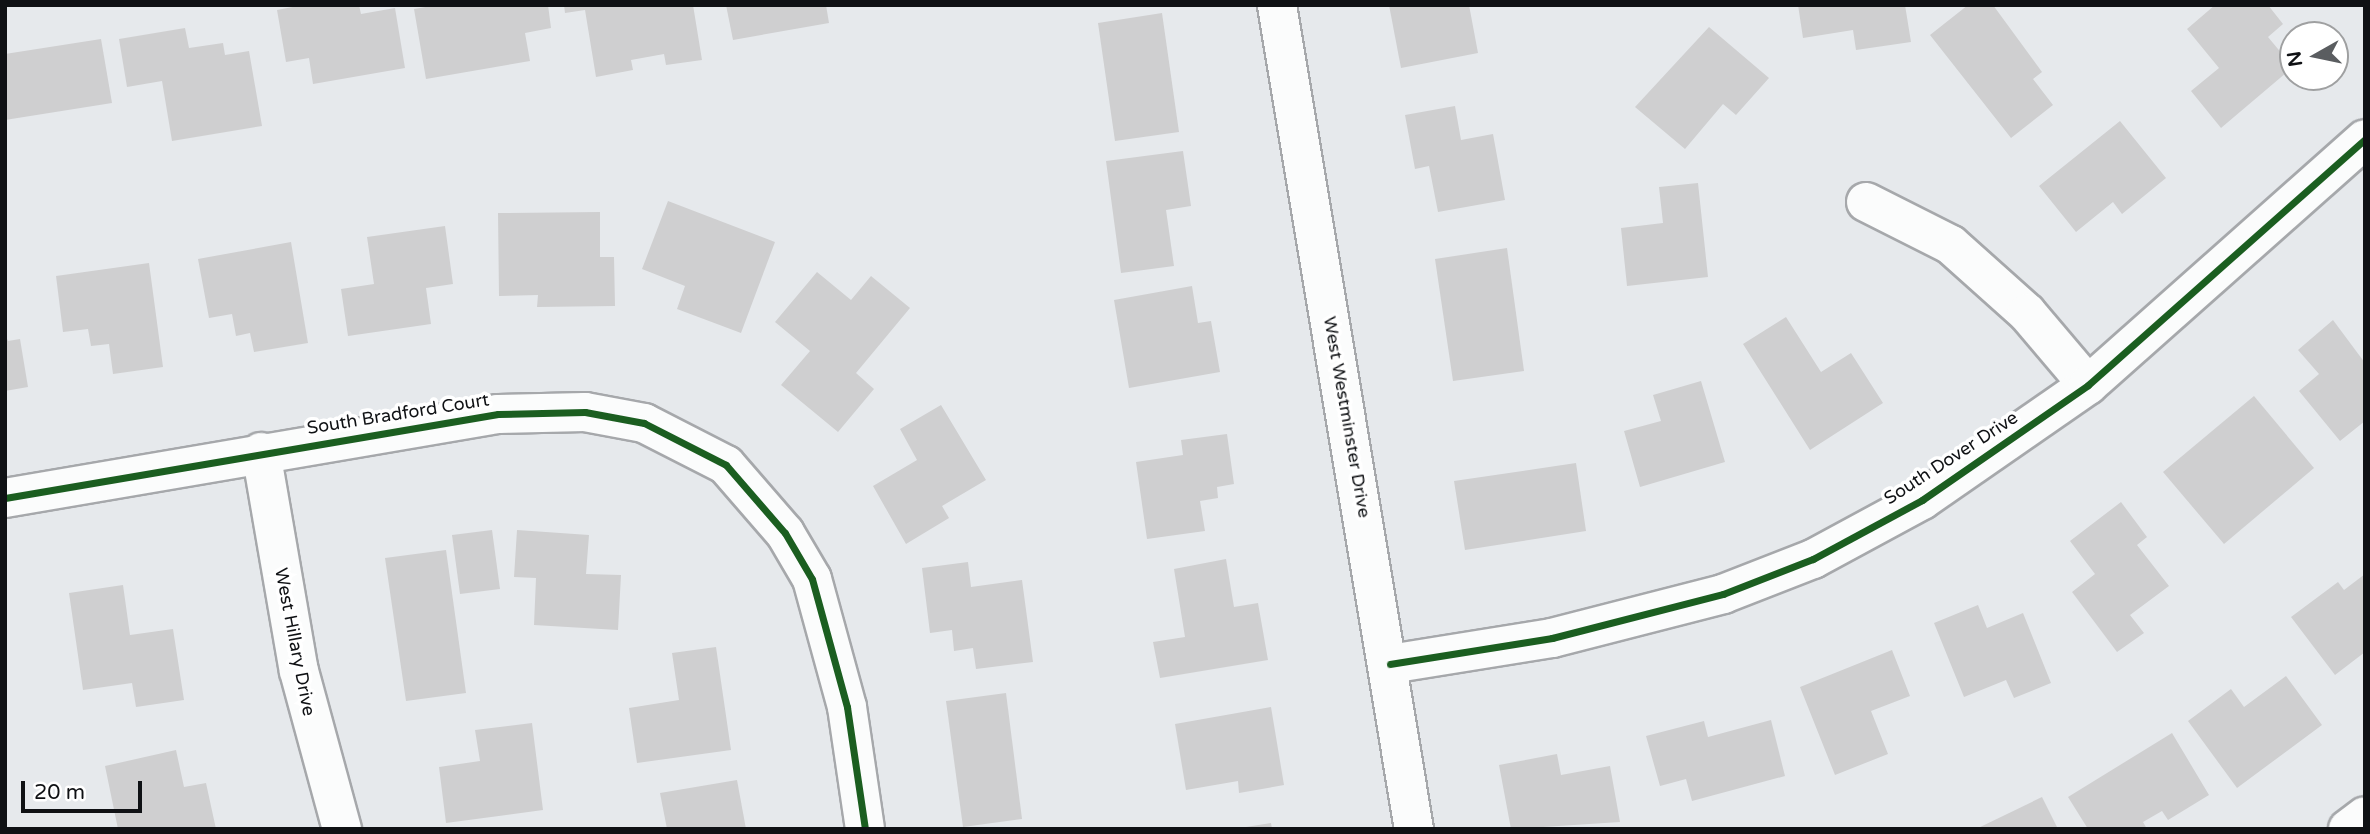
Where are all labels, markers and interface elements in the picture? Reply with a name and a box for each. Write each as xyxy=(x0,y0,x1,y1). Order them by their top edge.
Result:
north arrow xyxy=(2279,21,2349,91)
text: N xyxy=(2283,50,2307,68)
street label: West Westminster Drive xyxy=(1319,315,1375,519)
street label: South Bradford Court xyxy=(305,389,491,439)
street label: South Dover Drive xyxy=(1880,407,2022,509)
street label: West Hillary Drive xyxy=(270,566,320,718)
scale bar xyxy=(24,768,145,812)
text: 20 m xyxy=(34,780,85,805)

